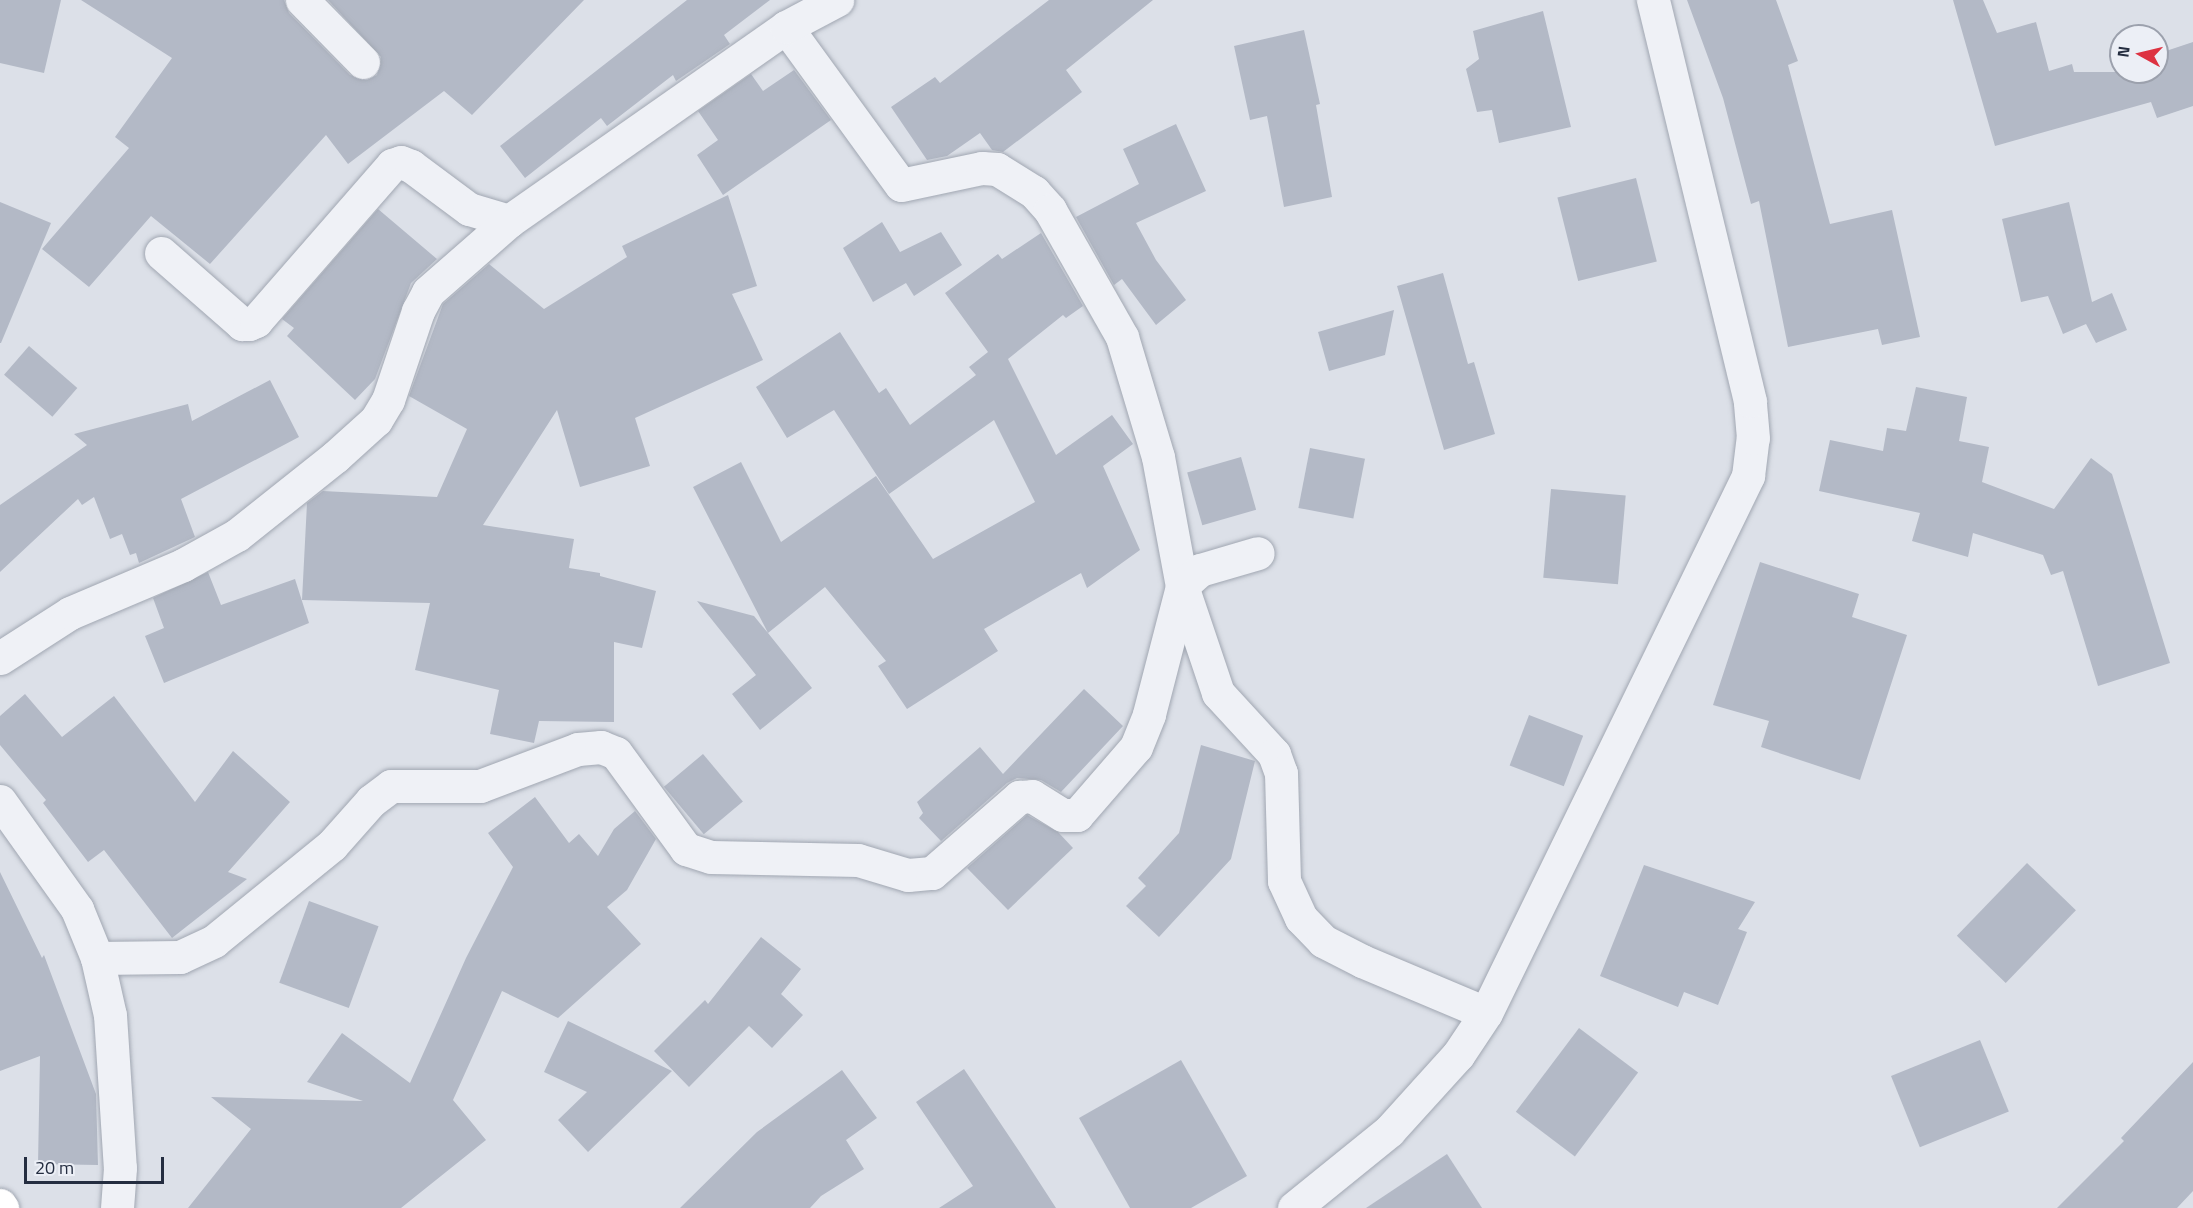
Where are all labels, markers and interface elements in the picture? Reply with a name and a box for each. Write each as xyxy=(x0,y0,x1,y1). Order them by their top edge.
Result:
north arrow xyxy=(2109,24,2169,84)
text: N xyxy=(2111,45,2136,59)
scale bar xyxy=(27,1145,166,1183)
text: 20 m xyxy=(35,1154,74,1181)

